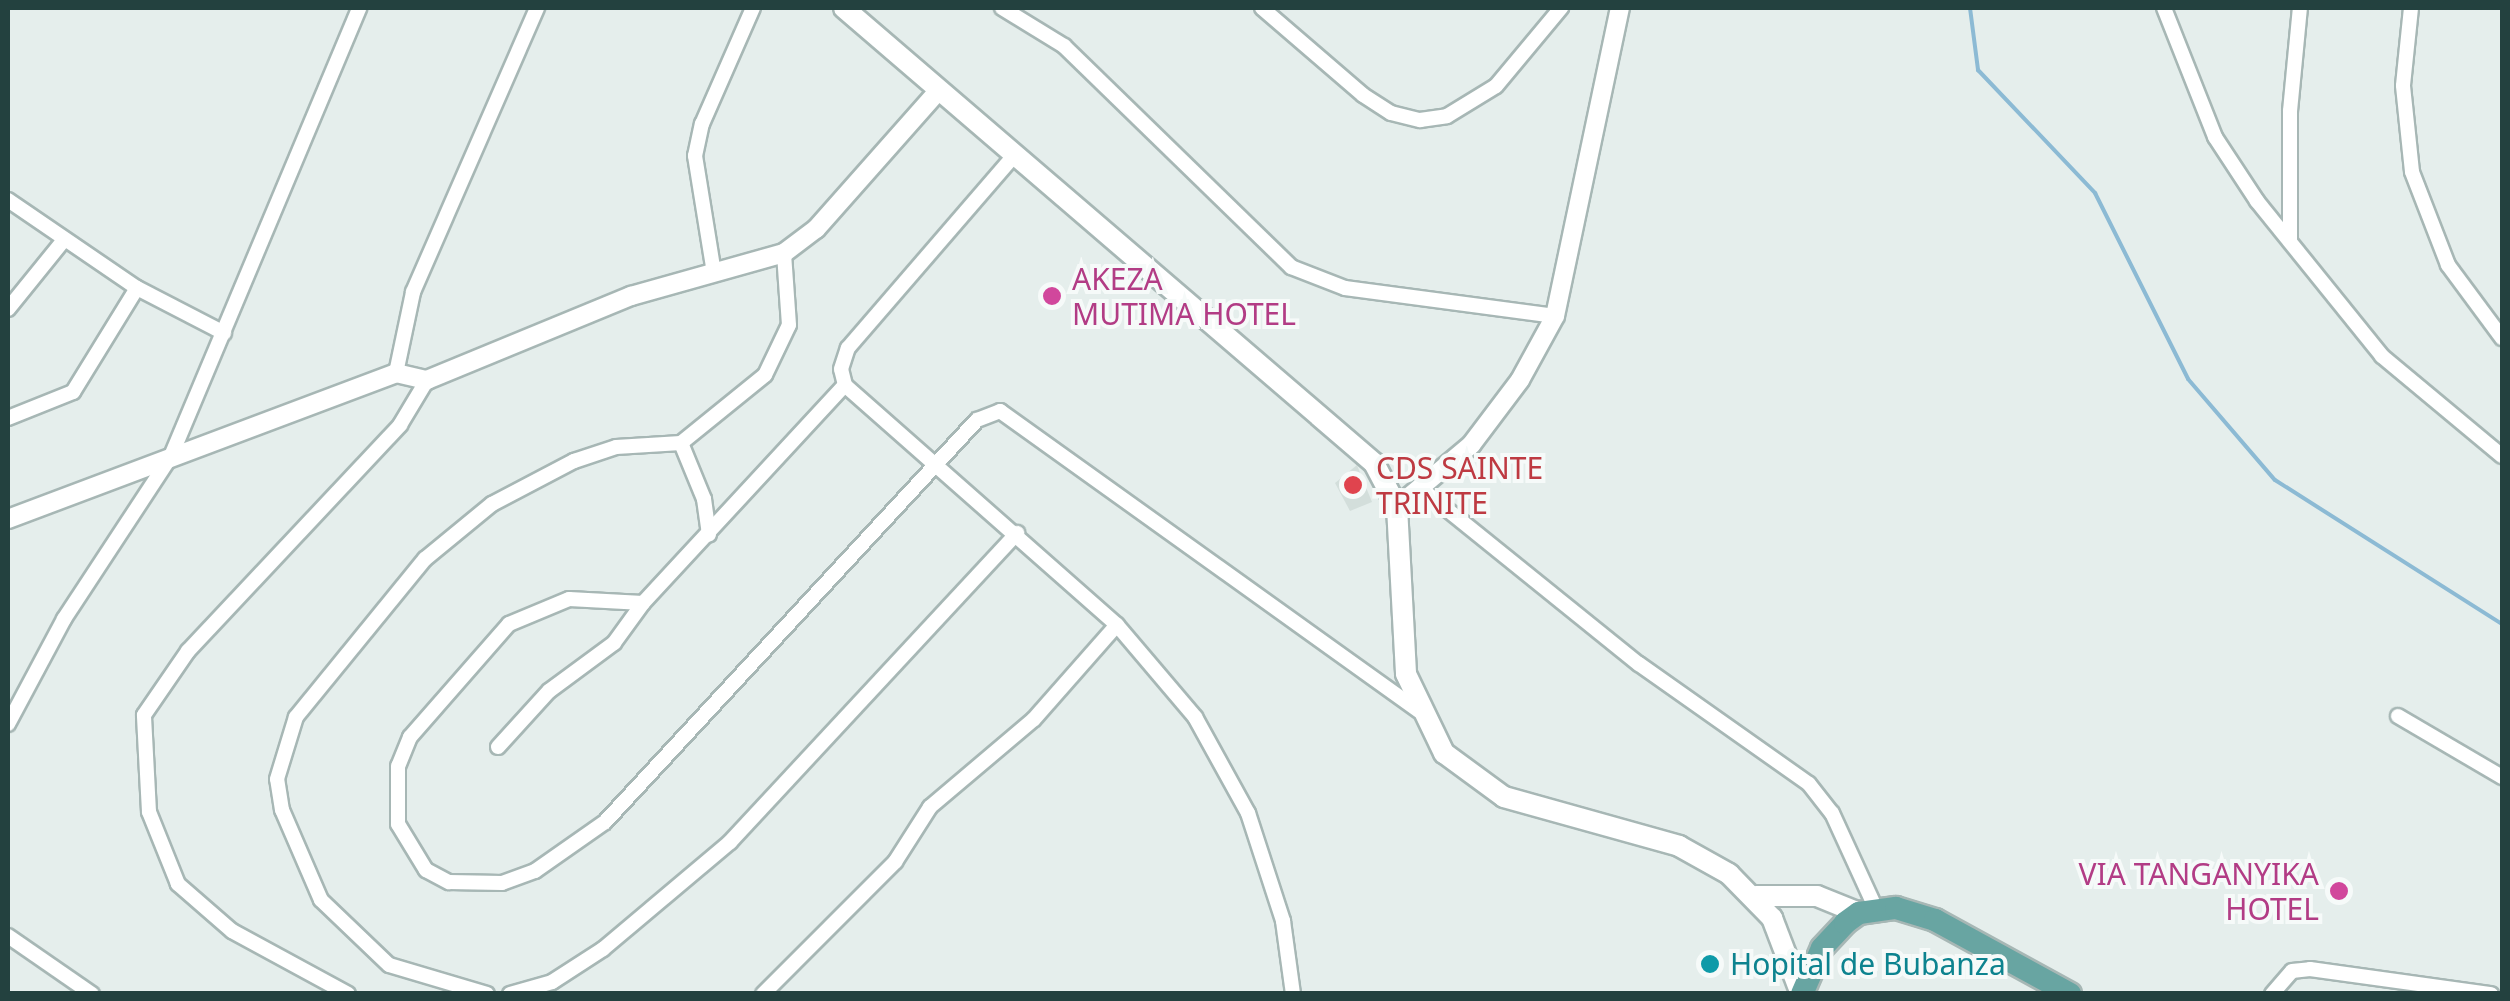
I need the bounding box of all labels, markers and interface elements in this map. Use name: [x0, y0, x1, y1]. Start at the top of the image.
place label: AKEZA MUTIMA HOTEL: [1072, 261, 1296, 332]
marker: AKEZA MUTIMA HOTEL: [1041, 285, 1063, 307]
place label: CDS SAINTE TRINITE: [1376, 450, 1543, 520]
marker: CDS SAINTE TRINITE: [1340, 472, 1366, 498]
place label: VIA TANGANYIKA HOTEL: [2079, 856, 2319, 926]
marker: VIA TANGANYIKA HOTEL: [2328, 880, 2350, 902]
place label: Hopital de Bubanza: [1730, 946, 2006, 982]
marker: Hopital de Bubanza: [1699, 953, 1721, 975]

